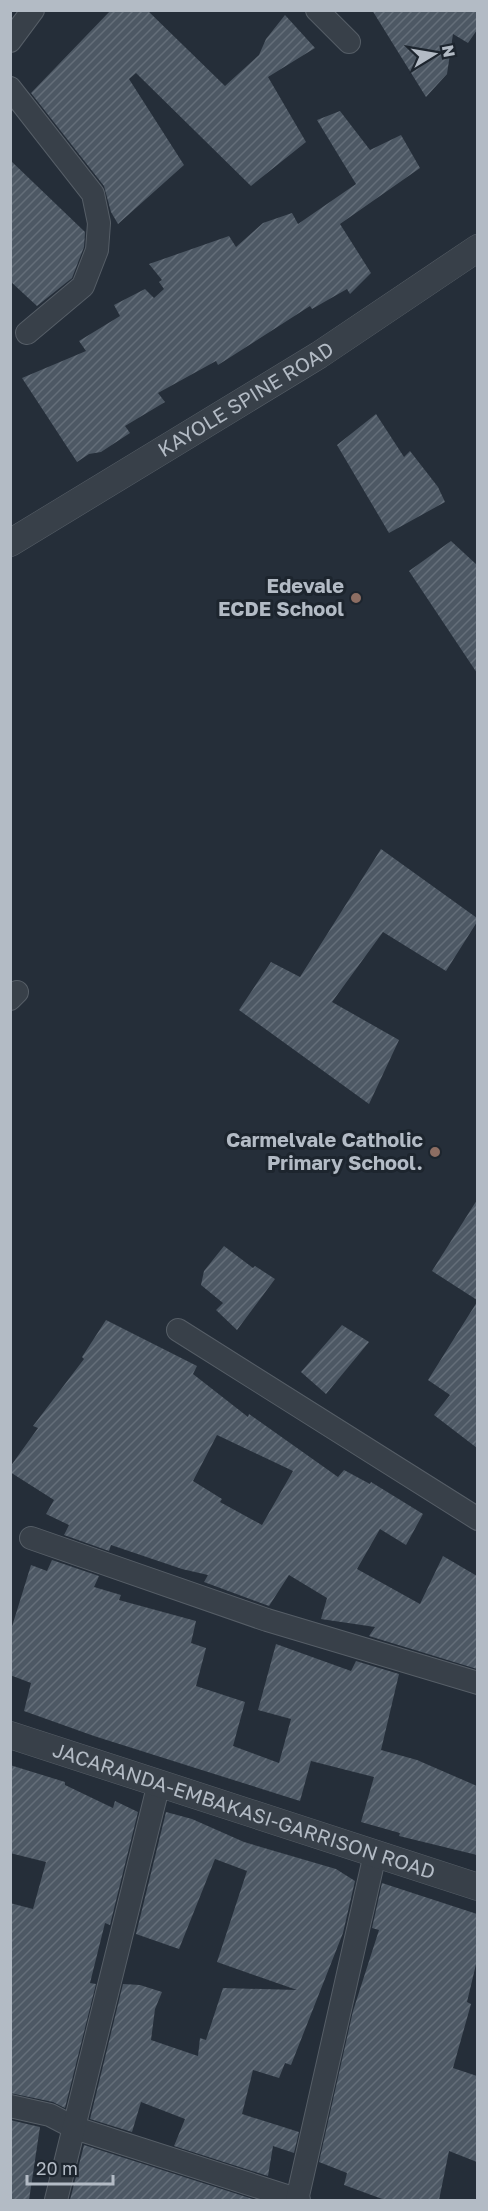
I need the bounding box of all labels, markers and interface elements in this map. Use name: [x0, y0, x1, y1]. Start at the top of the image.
north arrow: [404, 24, 464, 84]
text: N: [438, 43, 460, 59]
street label: KAYOLE SPINE ROAD: [153, 336, 338, 461]
place label: Edevale ECDE School: [218, 573, 344, 620]
marker: Edevale ECDE School: [349, 591, 363, 605]
place label: Carmelvale Catholic Primary School.: [226, 1127, 423, 1174]
marker: Carmelvale Catholic Primary School.: [428, 1145, 442, 1159]
street label: JACARANDA-EMBAKASI-GARRISON ROAD: [50, 1737, 439, 1883]
scale bar: [27, 2148, 112, 2186]
text: 20 m: [36, 2157, 78, 2179]

